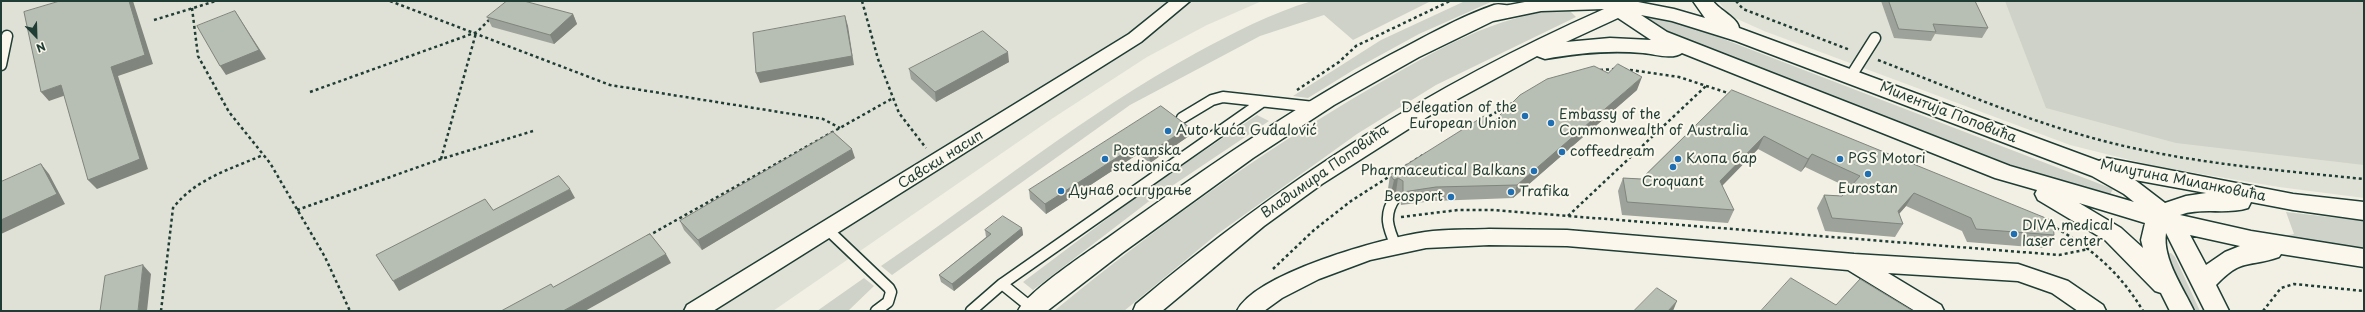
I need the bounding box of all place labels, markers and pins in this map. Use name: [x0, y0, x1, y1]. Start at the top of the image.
place label: Delegation of the European Union: [1401, 100, 1517, 132]
place label: Embassy of the Commonwealth of Australia: [1559, 107, 1748, 140]
marker: Delegation of the European Union: [1520, 111, 1530, 121]
marker: Embassy of the Commonwealth of Australia: [1546, 118, 1556, 128]
place label: Auto kuća Gudalović: [1176, 123, 1317, 139]
marker: Auto kuća Gudalović: [1163, 126, 1173, 136]
place label: Postanska stedionica: [1113, 143, 1181, 176]
place label: coffeedream: [1570, 144, 1655, 160]
marker: coffeedream: [1557, 147, 1567, 157]
place label: Клопа бар: [1686, 151, 1757, 167]
place label: PGS Motori: [1848, 151, 1926, 167]
marker: Postanska stedionica: [1100, 154, 1110, 164]
marker: Клопа бар: [1673, 154, 1683, 164]
marker: PGS Motori: [1835, 154, 1845, 164]
marker: Croquant: [1668, 162, 1678, 172]
place label: Pharmaceutical Balkans: [1361, 163, 1526, 179]
marker: Pharmaceutical Balkans: [1529, 166, 1539, 176]
marker: Eurostan: [1863, 169, 1873, 179]
place label: Croquant: [1642, 174, 1704, 190]
place label: Eurostan: [1838, 181, 1898, 197]
place label: Дунав осигурање: [1069, 183, 1192, 199]
place label: Trafika: [1519, 184, 1569, 200]
marker: Дунав осигурање: [1056, 186, 1066, 196]
marker: Trafika: [1506, 187, 1516, 197]
place label: Beosport: [1383, 189, 1443, 205]
marker: Beosport: [1446, 192, 1456, 202]
place label: DIVA medical laser center: [2022, 218, 2113, 250]
marker: DIVA medical laser center: [2009, 229, 2019, 239]

